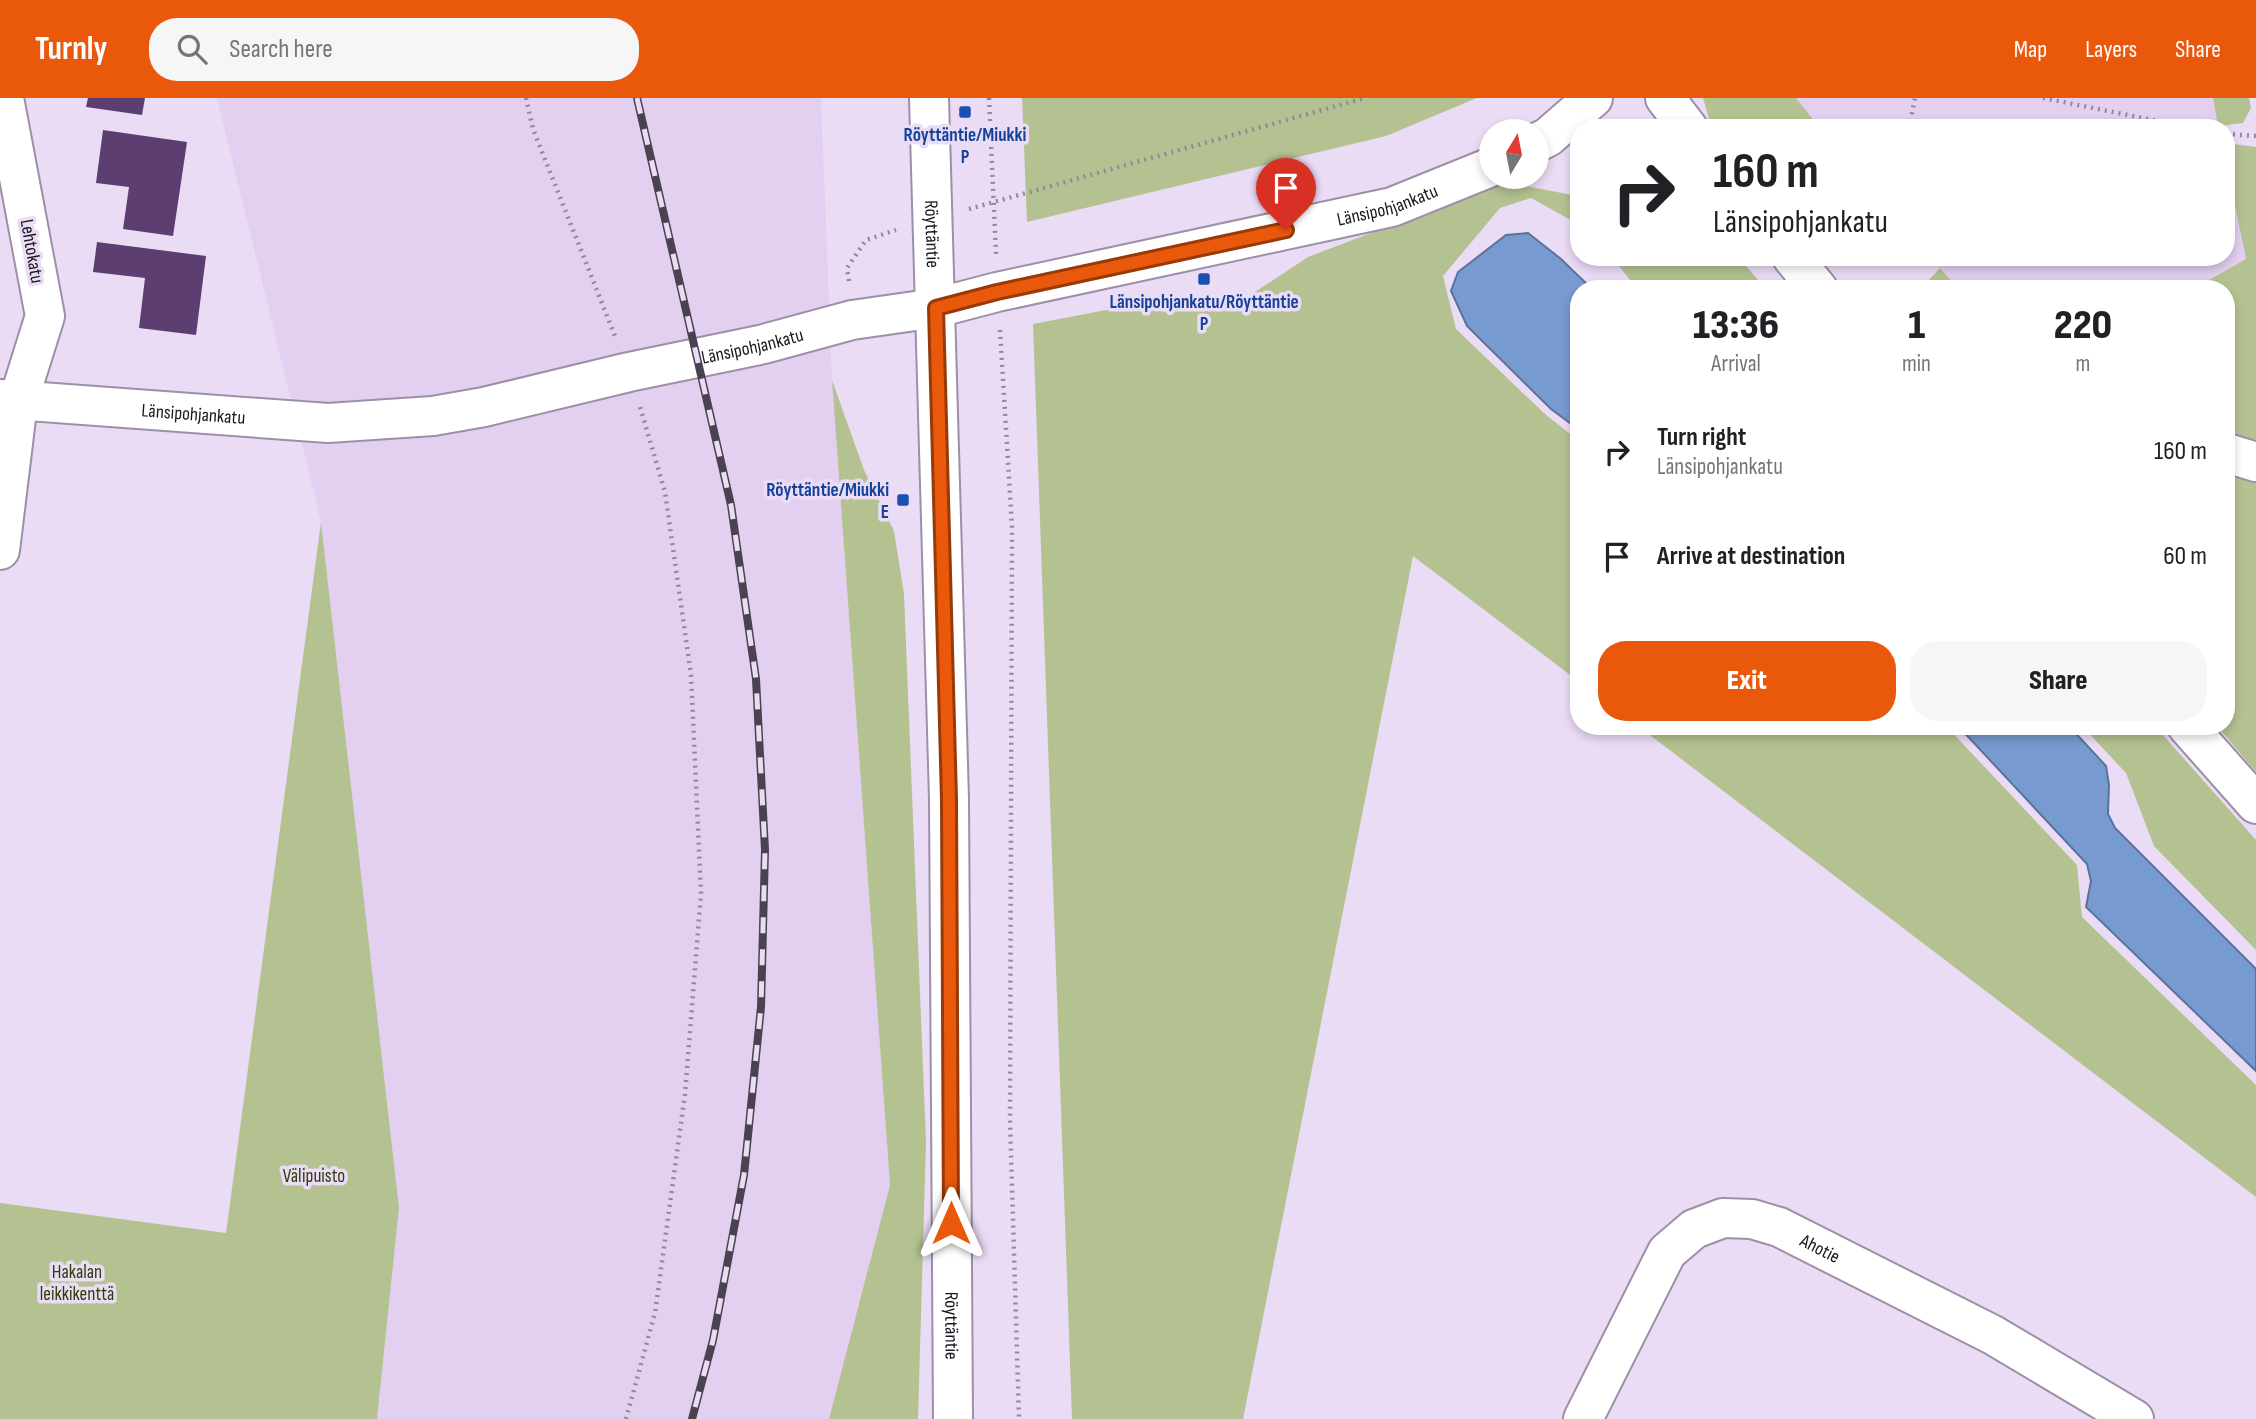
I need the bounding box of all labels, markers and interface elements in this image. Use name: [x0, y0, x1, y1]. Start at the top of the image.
search box: [149, 18, 639, 81]
text: Turnly: [35, 29, 107, 69]
icon: search: [173, 30, 211, 68]
text: Search here: [229, 34, 333, 65]
text: Map: [2014, 35, 2047, 64]
text: Layers: [2085, 35, 2137, 64]
text: Share: [2175, 35, 2221, 64]
marker: Röyttäntie/Miukki P: [957, 104, 973, 120]
north arrow: [1479, 119, 1549, 189]
map controls: [1479, 119, 1549, 189]
place label: Röyttäntie/Miukki P: [904, 124, 1027, 169]
text: 160 m: [1713, 143, 1819, 202]
icon: right: [1598, 147, 1689, 238]
pin: [1256, 158, 1316, 230]
icon: arrive: [1267, 169, 1305, 207]
street label: Länsipohjankatu: [1335, 180, 1441, 232]
street label: Röyttäntie: [919, 200, 944, 268]
text: Länsipohjankatu: [1713, 203, 1888, 242]
street label: Lehtokatu: [15, 217, 48, 285]
marker: Länsipohjankatu/Röyttäntie P: [1196, 271, 1212, 287]
place label: Länsipohjankatu/Röyttäntie P: [1109, 291, 1299, 336]
text: 13:36: [1693, 300, 1779, 351]
text: 1: [1908, 300, 1925, 351]
text: 220: [2054, 300, 2112, 351]
street label: Länsipohjankatu: [699, 324, 806, 370]
text: Arrival: [1711, 350, 1761, 378]
text: min: [1902, 350, 1931, 378]
text: m: [2076, 350, 2090, 378]
street label: Länsipohjankatu: [141, 399, 246, 430]
text: Turn right: [1657, 422, 1746, 453]
icon: right: [1598, 433, 1636, 471]
text: 160 m: [2154, 436, 2207, 467]
text: Länsipohjankatu: [1657, 453, 1783, 481]
place label: Röyttäntie/Miukki E: [766, 479, 889, 524]
marker: Röyttäntie/Miukki E: [895, 492, 911, 508]
icon: arrive: [1598, 538, 1636, 576]
text: Arrive at destination: [1657, 541, 1845, 572]
text: 60 m: [2163, 541, 2207, 572]
button: Exit: [1598, 641, 1896, 721]
button: Share: [1910, 641, 2207, 721]
park label: Välipuisto: [283, 1165, 345, 1188]
position arrow: [914, 1186, 988, 1260]
street label: Ahotie: [1795, 1229, 1843, 1269]
park label: Hakalan leikkikenttä: [40, 1261, 114, 1306]
street label: Röyttäntie: [939, 1292, 963, 1360]

